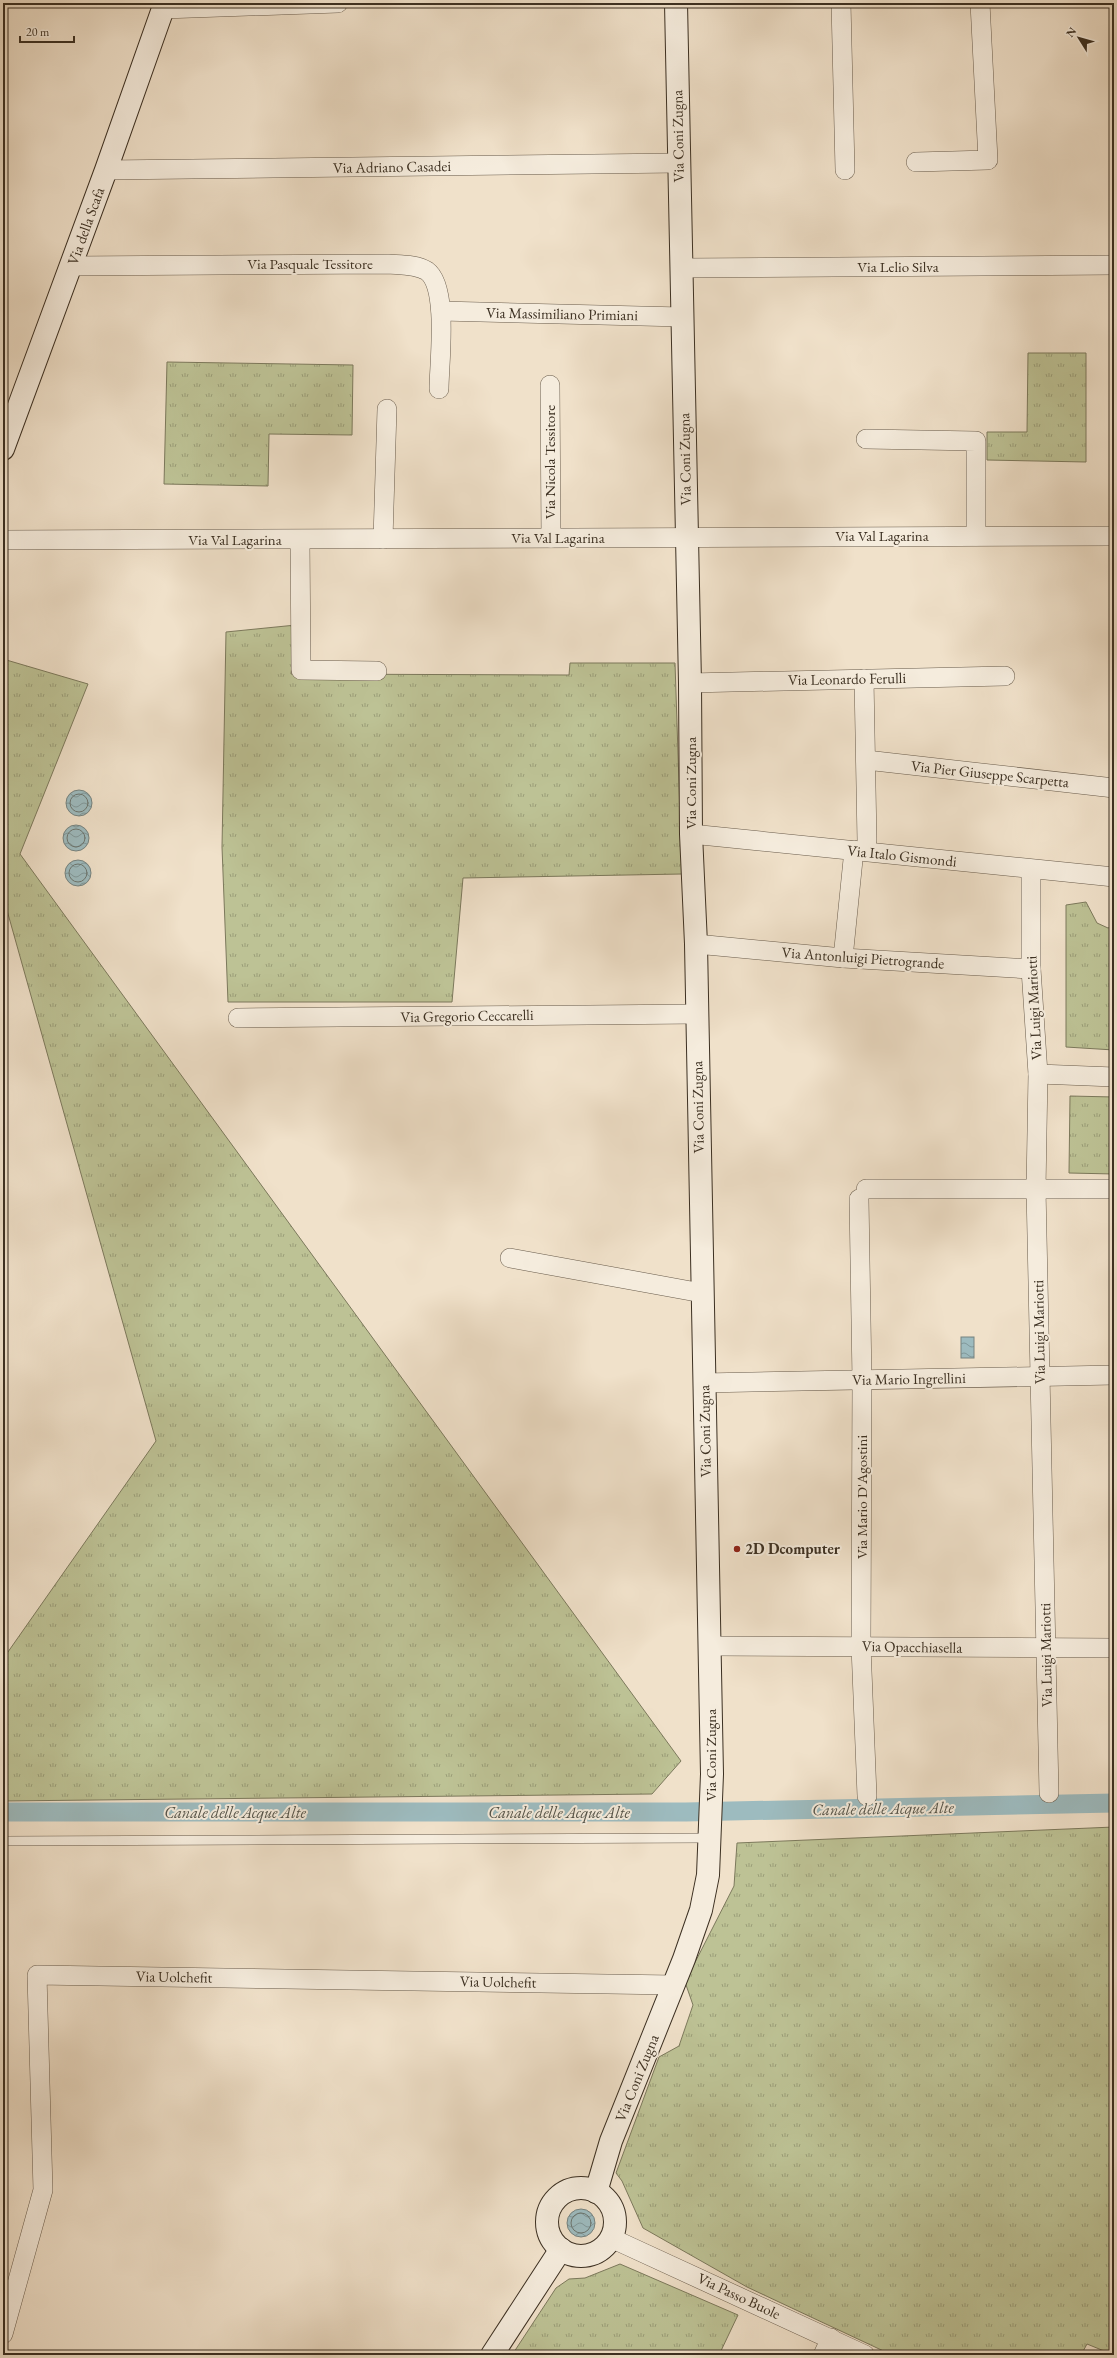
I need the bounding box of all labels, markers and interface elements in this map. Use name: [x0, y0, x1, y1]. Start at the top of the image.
scale bar: [20, 18, 74, 44]
north arrow: [1059, 18, 1099, 58]
text: 20 m: [26, 24, 50, 40]
text: N: [1063, 24, 1079, 40]
street label: Via Coni Zugna: [667, 90, 688, 182]
street label: Via Adriano Casadei: [333, 156, 451, 177]
street label: Via della Scafa: [63, 184, 108, 267]
street label: Via Pasquale Tessitore: [247, 254, 373, 273]
street label: Via Lelio Silva: [857, 257, 939, 276]
street label: Via Massimiliano Primiani: [486, 303, 638, 324]
street label: Via Nicola Tessitore: [540, 405, 559, 519]
street label: Via Coni Zugna: [674, 413, 695, 505]
street label: Via Val Lagarina: [835, 526, 929, 545]
street label: Via Val Lagarina: [511, 528, 605, 547]
street label: Via Val Lagarina: [188, 530, 282, 549]
street label: Via Leonardo Ferulli: [788, 668, 907, 689]
street label: Via Coni Zugna: [681, 737, 700, 829]
street label: Via Pier Giuseppe Scarpetta: [910, 756, 1070, 791]
street label: Via Italo Gismondi: [846, 840, 958, 871]
street label: Via Antonluigi Pietrogrande: [781, 942, 945, 973]
street label: Via Luigi Mariotti: [1021, 955, 1046, 1061]
street label: Via Gregorio Ceccarelli: [400, 1005, 534, 1026]
street label: Via Coni Zugna: [687, 1061, 708, 1153]
street label: Via Luigi Mariotti: [1028, 1279, 1049, 1384]
street label: Via Mario Ingrellini: [852, 1368, 966, 1389]
street label: Via Coni Zugna: [694, 1385, 715, 1477]
street label: Via Mario D'Agostini: [852, 1435, 871, 1559]
place label: 2D Dcomputer: [745, 1539, 841, 1558]
marker: 2D Dcomputer: [732, 1544, 742, 1554]
street label: Via Luigi Mariotti: [1035, 1602, 1056, 1707]
street label: Via Opacchiasella: [862, 1636, 962, 1657]
street label: Via Coni Zugna: [701, 1709, 720, 1801]
water label: Canale delle Acque Alte: [812, 1797, 955, 1821]
water label: Canale delle Acque Alte: [164, 1802, 306, 1824]
water label: Canale delle Acque Alte: [488, 1802, 630, 1824]
street label: Via Uolchefit: [136, 1966, 213, 1987]
street label: Via Uolchefit: [460, 1971, 537, 1992]
street label: Via Coni Zugna: [610, 2031, 663, 2124]
street label: Via Passo Buole: [695, 2268, 784, 2323]

